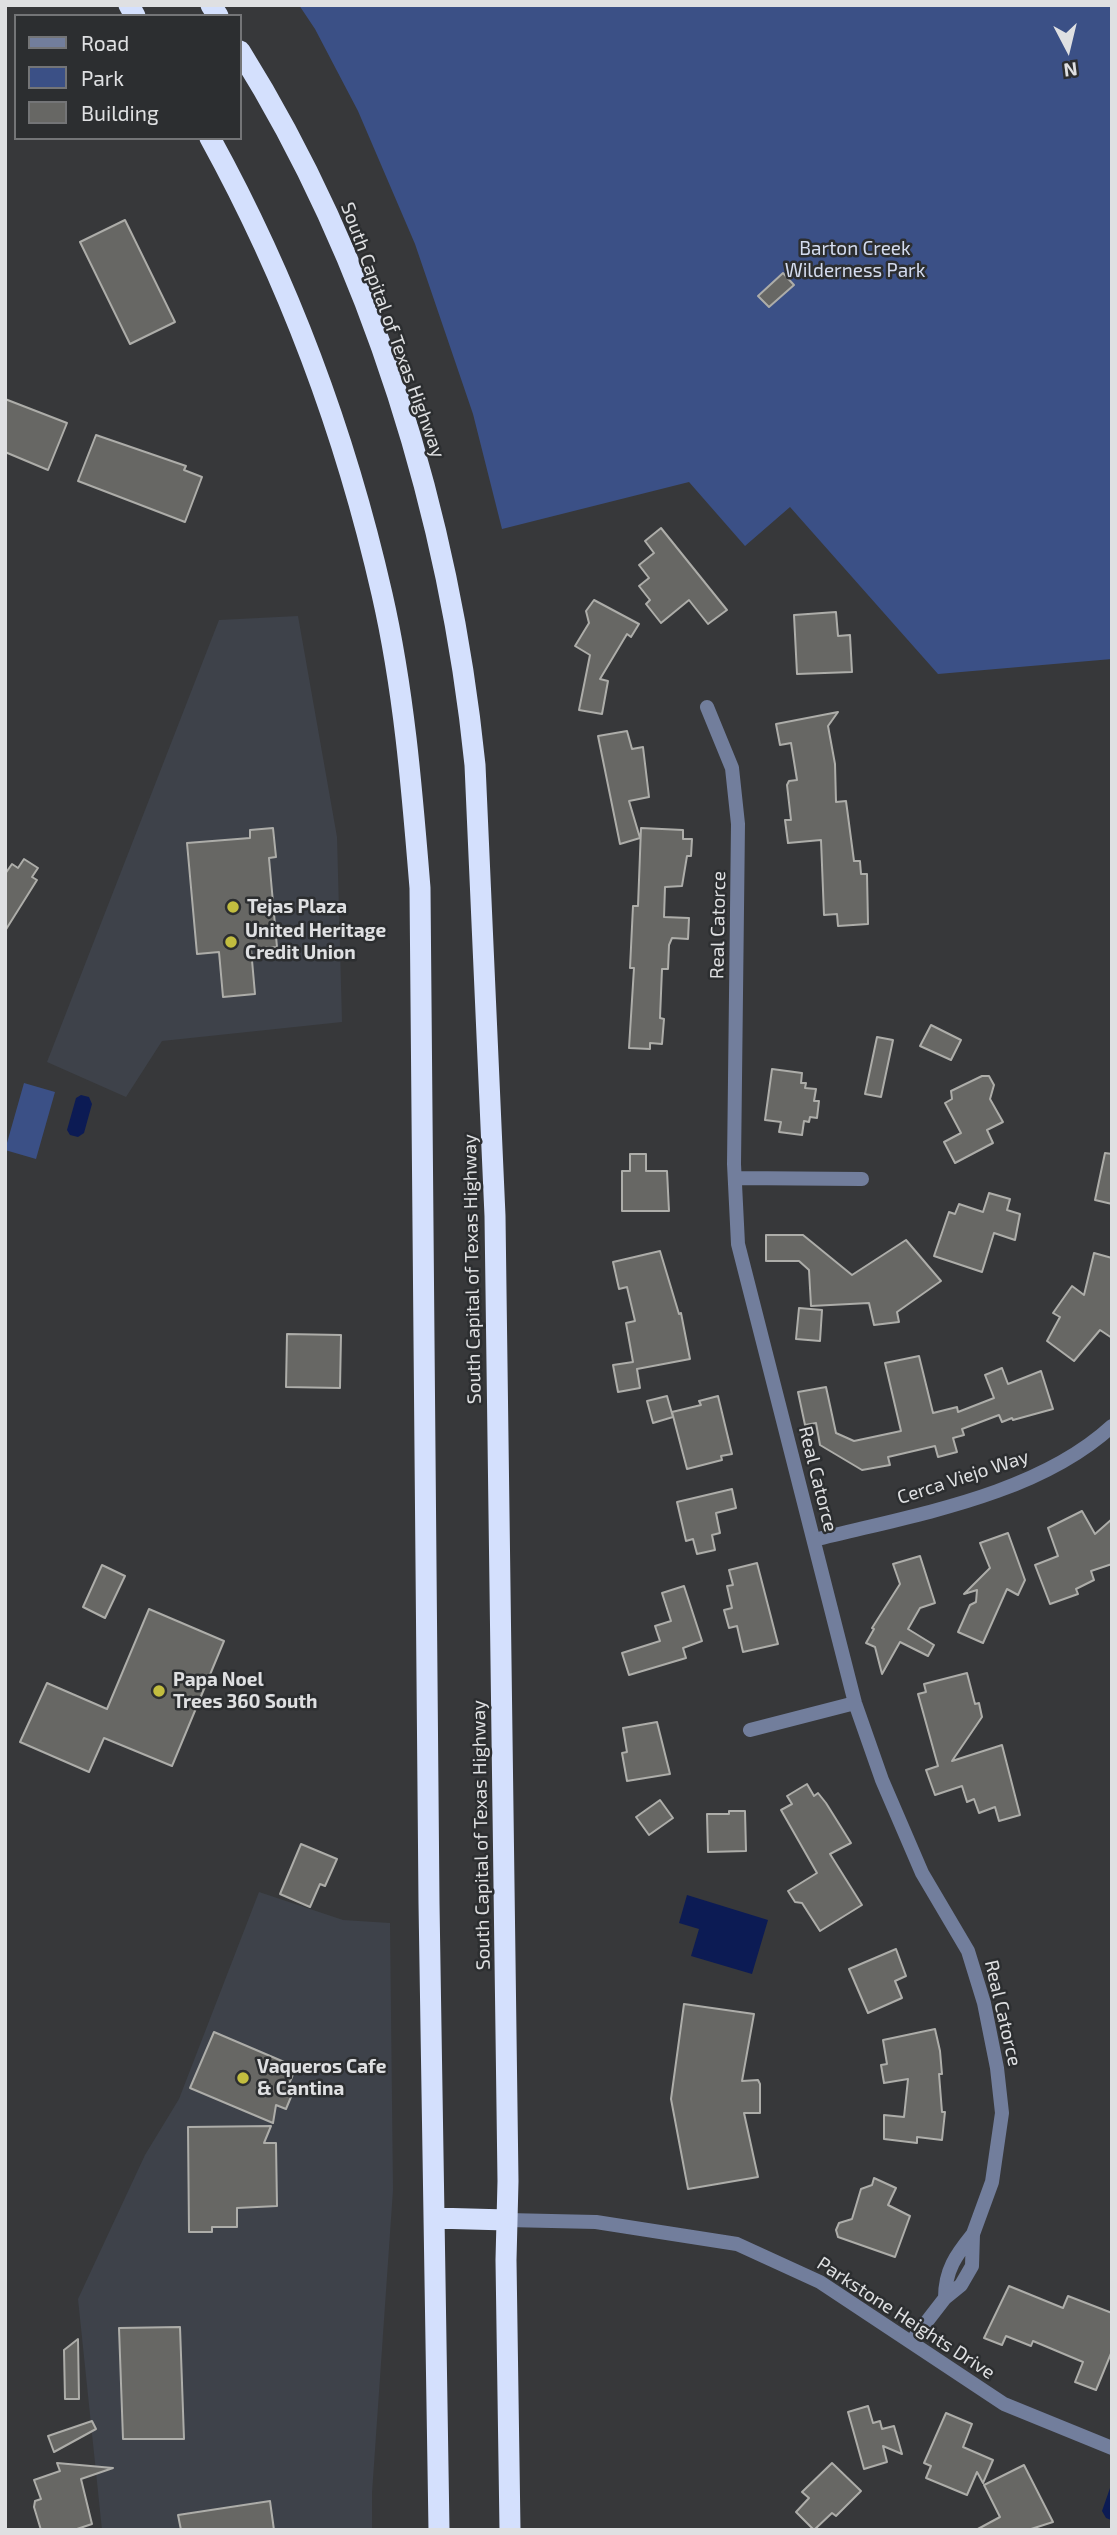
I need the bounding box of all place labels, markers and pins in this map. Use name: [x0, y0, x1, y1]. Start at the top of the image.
place label: Tejas Plaza: [247, 896, 347, 918]
marker: Tejas Plaza: [225, 899, 241, 915]
place label: United Heritage Credit Union: [245, 920, 386, 964]
marker: United Heritage Credit Union: [223, 934, 239, 950]
place label: Papa Noel Trees 360 South: [173, 1669, 317, 1713]
marker: Papa Noel Trees 360 South: [151, 1683, 167, 1699]
place label: Vaqueros Cafe & Cantina: [257, 2056, 386, 2100]
marker: Vaqueros Cafe & Cantina: [235, 2070, 251, 2086]

